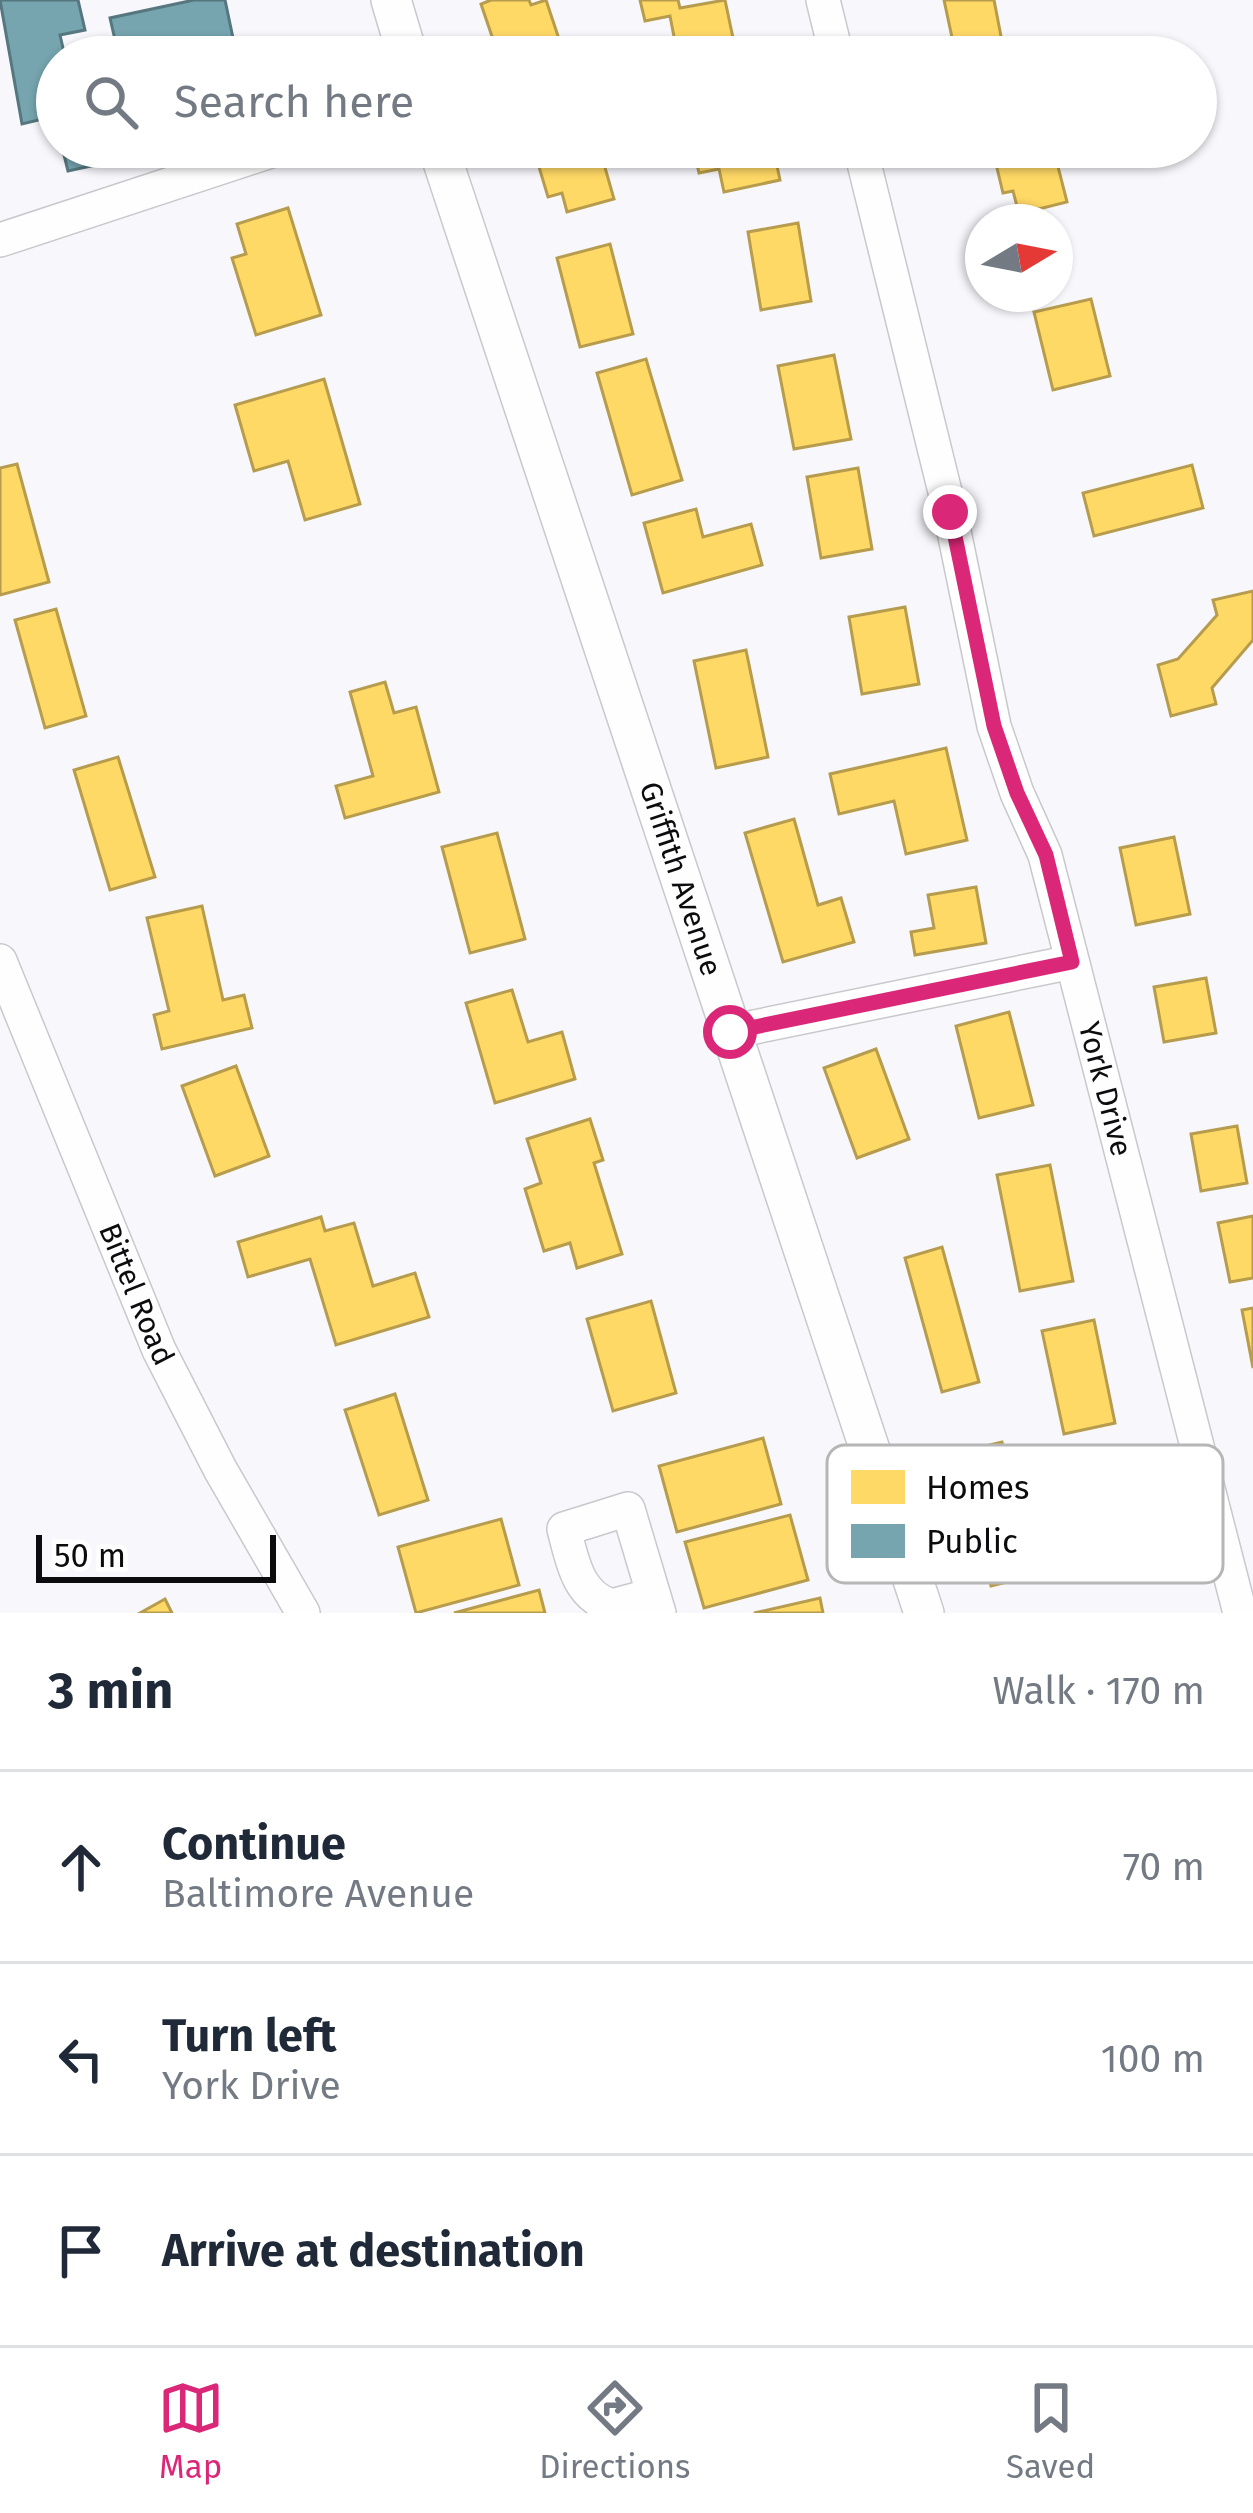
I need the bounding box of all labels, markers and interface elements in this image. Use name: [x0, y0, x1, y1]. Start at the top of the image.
search box: [36, 36, 1217, 168]
icon: search: [78, 69, 144, 135]
text: Search here: [174, 75, 414, 129]
north arrow: [965, 204, 1073, 312]
route end: [923, 485, 977, 539]
street label: Griffith Avenue: [632, 777, 730, 981]
route start: [703, 1005, 757, 1059]
street label: York Drive: [1071, 1018, 1140, 1160]
street label: Bittel Road: [91, 1218, 182, 1371]
legend: [827, 1445, 1223, 1583]
text: Homes: [926, 1468, 1029, 1508]
text: Public: [926, 1522, 1018, 1562]
scale bar: [36, 1529, 276, 1582]
text: 50 m: [54, 1536, 126, 1576]
text: 3 min: [48, 1660, 174, 1722]
text: Walk · 170 m: [992, 1668, 1205, 1714]
text: Continue: [162, 1817, 346, 1871]
icon: ahead: [48, 1834, 114, 1900]
text: 70 m: [1123, 1844, 1205, 1890]
text: Baltimore Avenue: [162, 1871, 474, 1917]
text: Turn left: [162, 2009, 336, 2063]
icon: left: [48, 2026, 114, 2092]
text: 100 m: [1101, 2036, 1205, 2082]
text: York Drive: [162, 2063, 341, 2109]
icon: arrive: [48, 2218, 114, 2284]
text: Arrive at destination: [162, 2224, 585, 2278]
tab: Map: [158, 2375, 224, 2487]
tab: Directions: [539, 2375, 691, 2487]
tab: Saved: [1006, 2375, 1095, 2487]

